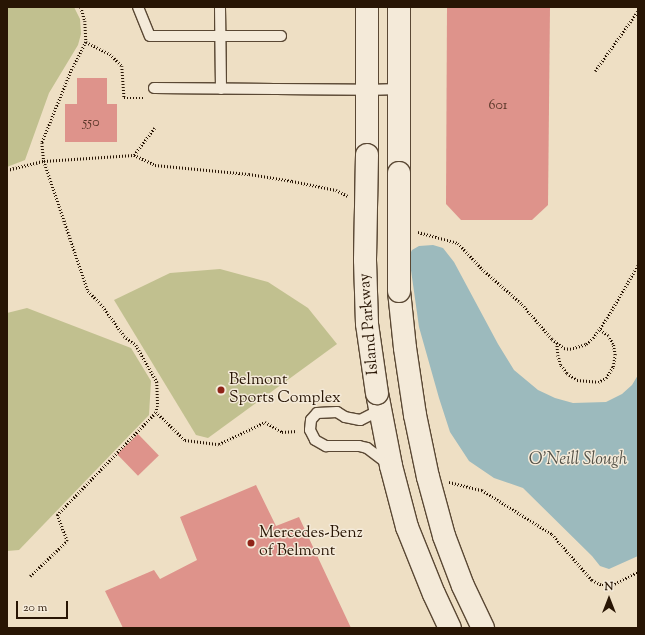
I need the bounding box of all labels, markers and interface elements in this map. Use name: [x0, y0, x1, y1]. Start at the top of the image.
house number: 601: [489, 98, 507, 114]
house number: 550: [82, 115, 100, 131]
street label: Island Parkway: [356, 272, 384, 376]
place label: Belmont Sports Complex: [229, 371, 341, 409]
marker: Belmont Sports Complex: [216, 385, 226, 395]
water label: O'Neill Slough: [529, 451, 627, 471]
place label: Mercedes-Benz of Belmont: [259, 524, 363, 562]
marker: Mercedes-Benz of Belmont: [246, 538, 256, 548]
north arrow: [589, 579, 629, 619]
text: N: [605, 579, 613, 595]
scale bar: [18, 593, 70, 619]
text: 20 m: [23, 599, 47, 617]

